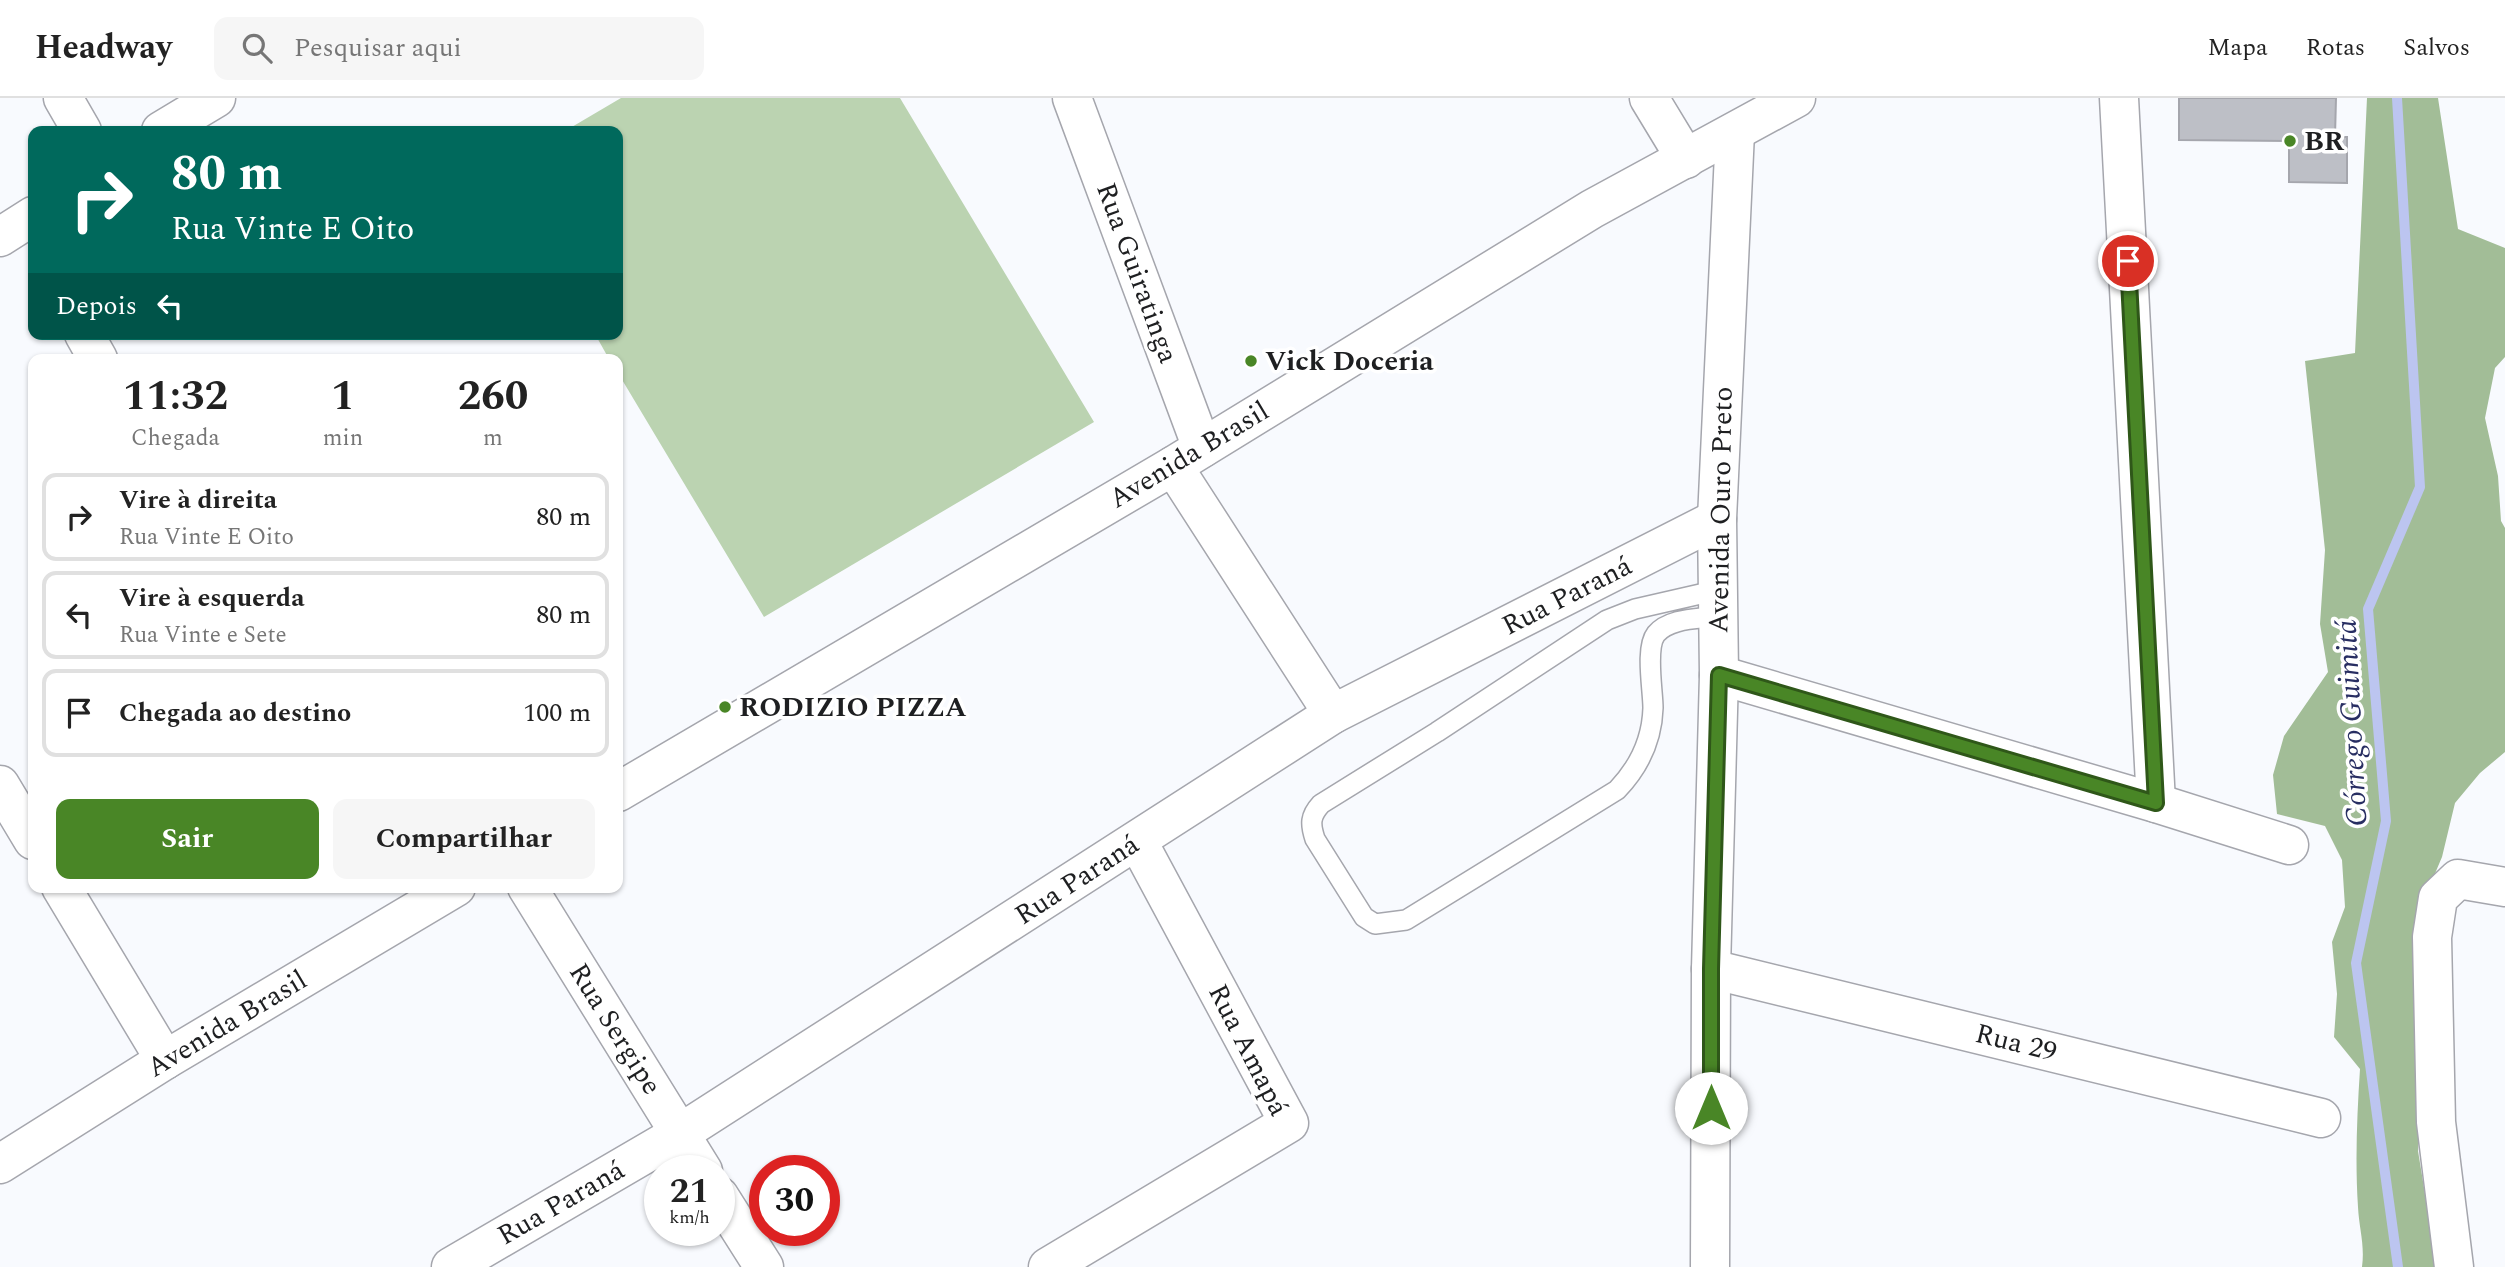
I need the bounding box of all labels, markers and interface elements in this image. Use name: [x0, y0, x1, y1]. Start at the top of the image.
search box: [214, 17, 704, 80]
text: Headway: [35, 23, 172, 73]
text: Pesquisar aqui: [294, 28, 462, 68]
icon: search: [238, 29, 276, 67]
text: Mapa: [2208, 30, 2268, 66]
text: Rotas: [2306, 30, 2365, 66]
text: Salvos: [2403, 30, 2470, 66]
place label: BR: [2304, 120, 2345, 163]
marker: BR: [2282, 133, 2298, 149]
text: 80 m: [171, 137, 282, 212]
icon: right: [56, 154, 147, 245]
street label: Rua Guiratinga: [1084, 177, 1190, 370]
text: Rua Vinte E Oito: [171, 205, 414, 254]
pin: [2098, 231, 2158, 291]
icon: arrive: [2109, 242, 2147, 280]
text: Depois: [56, 286, 137, 326]
icon: left: [151, 287, 189, 325]
place label: Vick Doceria: [1265, 340, 1434, 383]
marker: Vick Doceria: [1243, 353, 1259, 369]
text: 11:32: [123, 365, 228, 428]
text: 1: [331, 365, 355, 428]
text: 260: [458, 365, 528, 428]
street label: Avenida Ouro Preto: [1697, 386, 1745, 634]
street label: Avenida Brasil: [1100, 390, 1278, 520]
text: Chegada: [131, 421, 220, 456]
text: min: [323, 421, 363, 456]
text: m: [483, 421, 503, 456]
text: Vire à direita: [119, 480, 277, 520]
text: 80 m: [536, 497, 591, 537]
icon: right: [60, 498, 98, 536]
text: Rua Vinte E Oito: [119, 520, 294, 555]
street label: Rua Paraná: [1494, 545, 1640, 647]
text: Vire à esquerda: [119, 578, 305, 618]
text: 80 m: [536, 595, 591, 635]
icon: left: [60, 596, 98, 634]
text: Rua Vinte e Sete: [119, 618, 287, 653]
water label: Córrego Guimitá: [2324, 618, 2380, 828]
place label: RODIZIO PIZZA: [739, 686, 967, 729]
text: Chegada ao destino: [119, 693, 351, 733]
text: 100 m: [523, 693, 591, 733]
icon: arrive: [60, 694, 98, 732]
marker: RODIZIO PIZZA: [717, 699, 733, 715]
button: Sair: [56, 799, 319, 879]
button: Compartilhar: [333, 799, 595, 879]
street label: Rua Paraná: [1006, 823, 1148, 936]
street label: Rua Sergipe: [557, 955, 673, 1103]
street label: Avenida Brasil: [138, 959, 316, 1089]
street label: Rua Amapá: [1196, 976, 1300, 1124]
street label: Rua 29: [1971, 1012, 2061, 1074]
position arrow: [1674, 1071, 1748, 1145]
street label: Rua Paraná: [489, 1149, 633, 1257]
speed limit sign: 30: [749, 1155, 840, 1246]
text: 21: [670, 1165, 709, 1218]
text: km/h: [669, 1204, 710, 1231]

